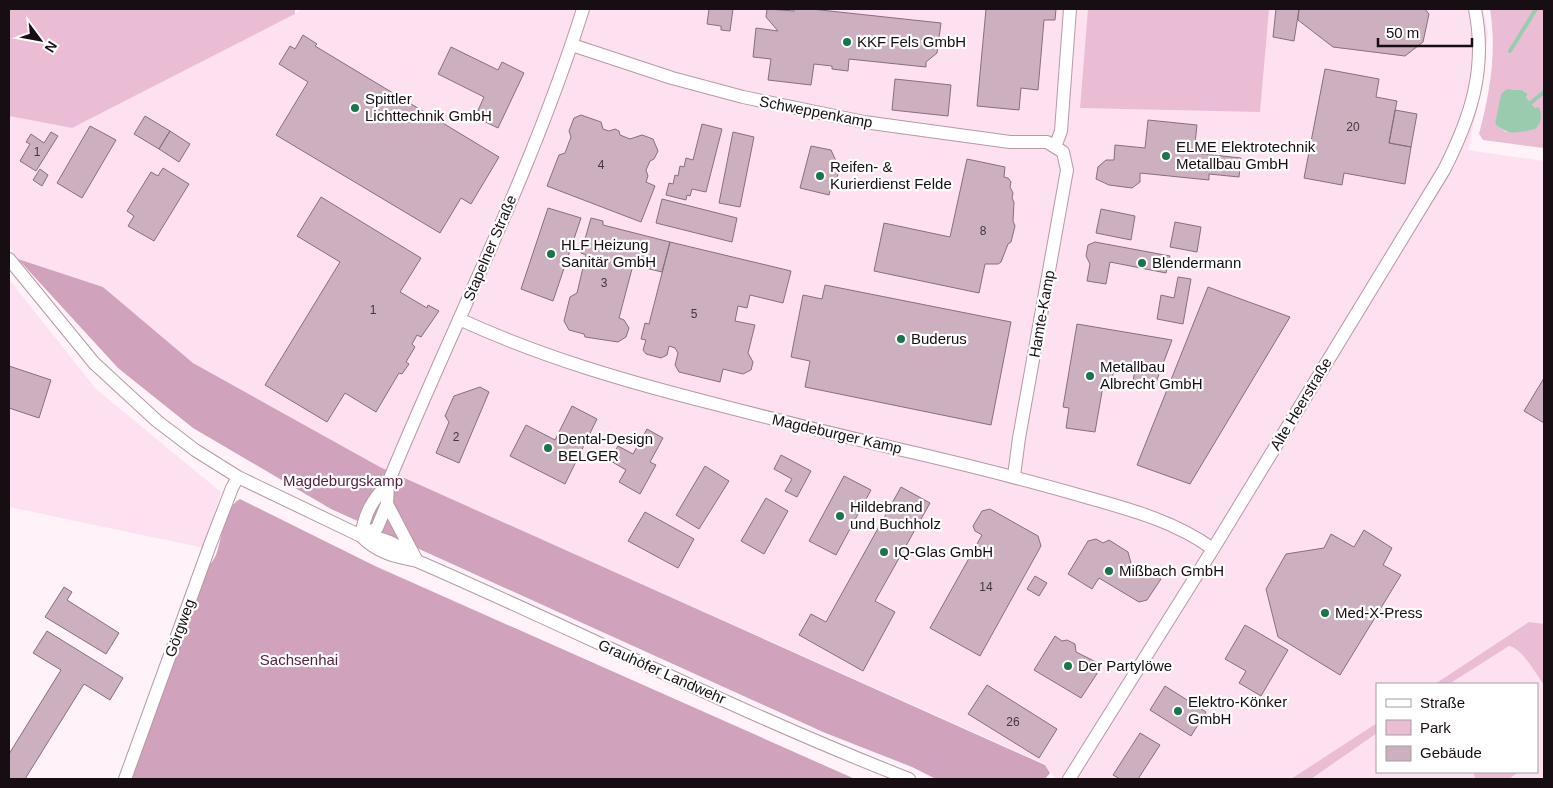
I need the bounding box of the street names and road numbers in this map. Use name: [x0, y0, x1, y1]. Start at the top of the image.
street label: Schweppenkamp: [758, 92, 874, 131]
street label: Stapelner Straße: [460, 192, 520, 303]
street label: Hamte-Kamp: [1025, 269, 1058, 359]
street label: Alte Heerstraße: [1266, 354, 1335, 453]
street label: Magdeburger Kamp: [771, 410, 904, 457]
street label: Görgweg: [161, 596, 198, 659]
street label: Grauhöfer Landwehr: [596, 636, 729, 707]

